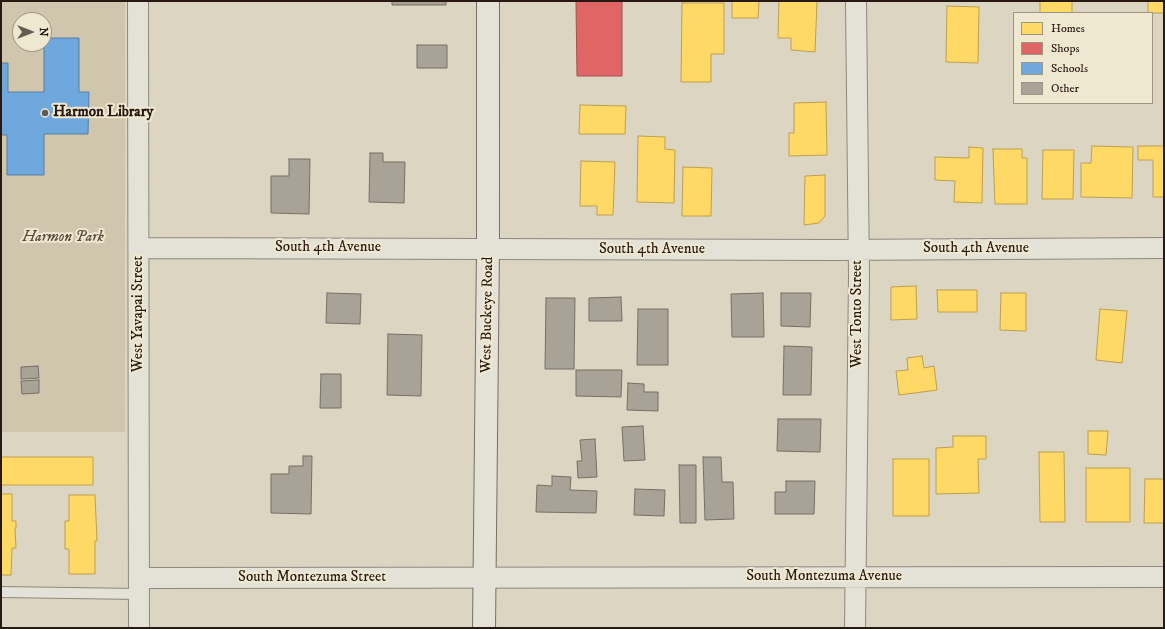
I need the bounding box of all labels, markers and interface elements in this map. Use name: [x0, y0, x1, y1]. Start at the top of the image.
north arrow: [12, 12, 52, 52]
legend: [1013, 12, 1153, 104]
text: Homes: [1051, 21, 1085, 36]
text: N: [36, 27, 50, 37]
text: Shops: [1051, 41, 1079, 56]
text: Schools: [1051, 61, 1088, 76]
text: Other: [1051, 81, 1079, 96]
place label: Harmon Library: [53, 104, 153, 122]
marker: Harmon Library: [40, 108, 50, 118]
park label: Harmon Park: [22, 229, 104, 247]
street label: South 4th Avenue: [275, 239, 381, 257]
street label: South 4th Avenue: [923, 240, 1029, 258]
street label: South 4th Avenue: [599, 241, 705, 259]
street label: West Yavapai Street: [130, 256, 148, 372]
street label: West Buckeye Road: [478, 257, 498, 373]
street label: West Tonto Street: [849, 260, 867, 368]
street label: South Montezuma Avenue: [746, 568, 902, 586]
street label: South Montezuma Street: [238, 569, 386, 587]

